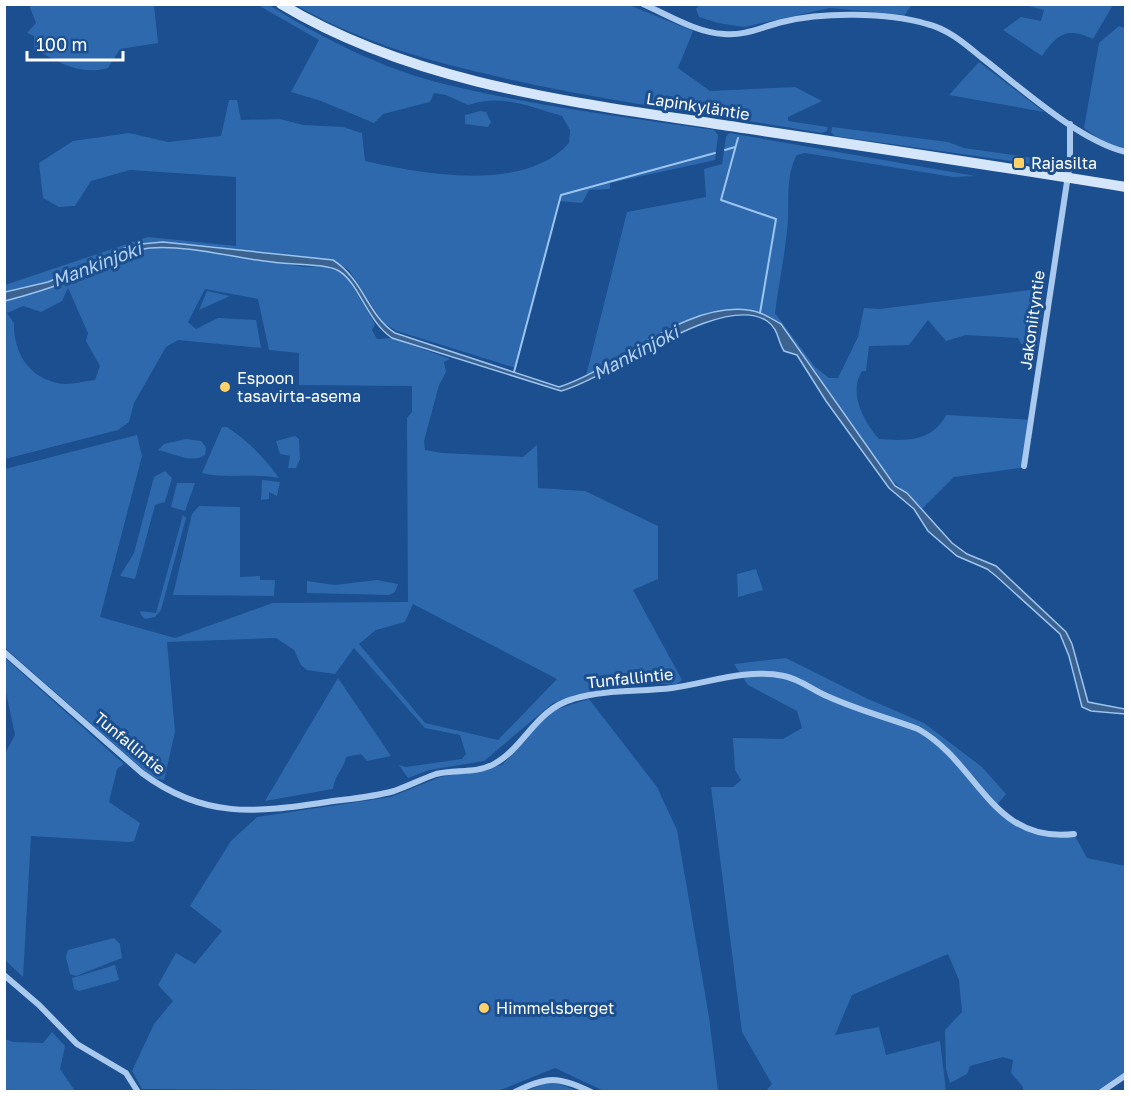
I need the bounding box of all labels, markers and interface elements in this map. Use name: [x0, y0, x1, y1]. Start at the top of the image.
scale bar: [27, 24, 123, 62]
text: 100 m: [36, 33, 87, 55]
street label: Lapinkyläntie: [645, 88, 751, 124]
place label: Rajasilta: [1031, 153, 1097, 173]
marker: Rajasilta: [1012, 156, 1026, 170]
water label: Mankinjoki: [49, 236, 146, 291]
street label: Jakoniityntie: [1015, 269, 1049, 371]
water label: Mankinjoki: [589, 319, 684, 384]
place label: Espoon tasavirta-asema: [237, 368, 361, 406]
marker: Espoon tasavirta-asema: [218, 380, 232, 394]
street label: Tunfallintie: [586, 664, 674, 692]
street label: Tunfallintie: [90, 707, 170, 779]
place label: Himmelsberget: [496, 998, 614, 1018]
marker: Himmelsberget: [477, 1001, 491, 1015]

